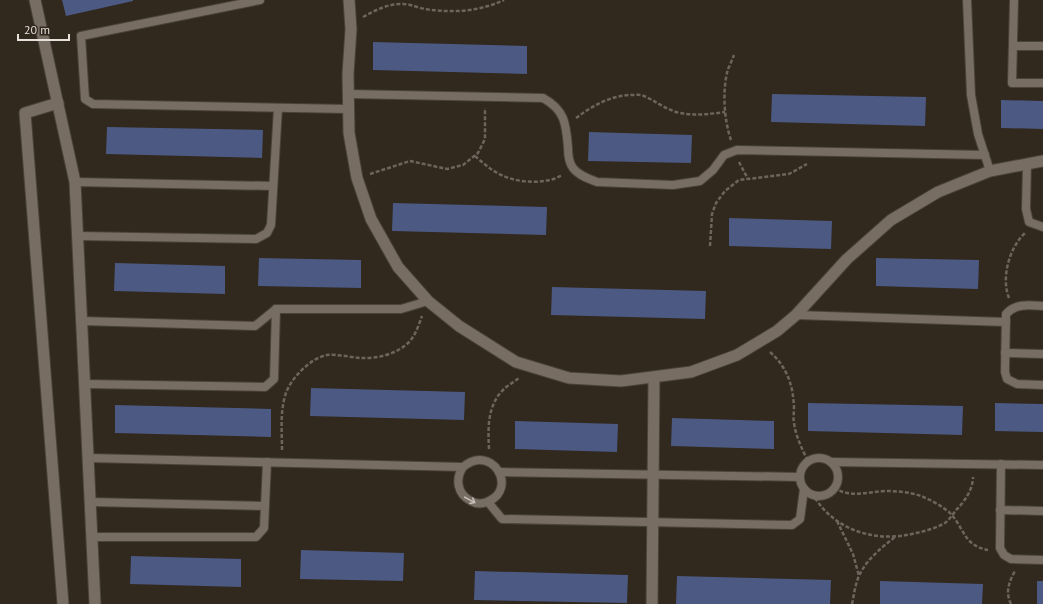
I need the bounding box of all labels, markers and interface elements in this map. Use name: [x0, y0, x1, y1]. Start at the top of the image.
scale bar: [18, 16, 69, 42]
text: 20 m: [24, 22, 50, 37]
one-way arrow: [464, 496, 476, 504]

